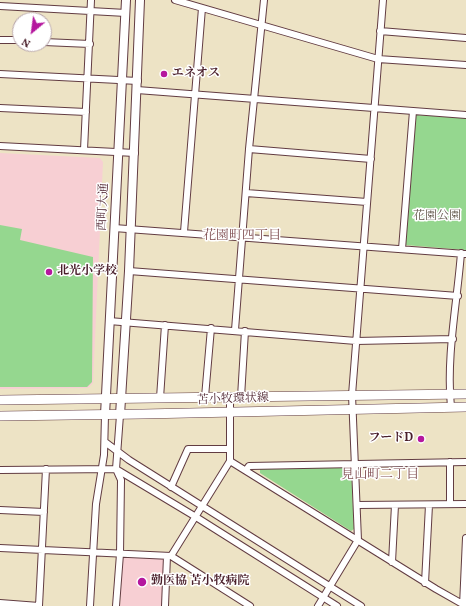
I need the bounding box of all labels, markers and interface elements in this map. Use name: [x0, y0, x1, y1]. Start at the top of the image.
north arrow: [12, 12, 52, 52]
text: N: [19, 34, 34, 51]
place label: エネオス: [172, 67, 220, 81]
marker: エネオス: [159, 69, 169, 79]
street label: 西町大通: [96, 183, 112, 231]
park label: 花園公園: [413, 210, 461, 224]
district label: 花園町四丁目: [203, 229, 281, 245]
place label: 北光小学校: [57, 265, 117, 279]
marker: 北光小学校: [44, 267, 54, 277]
street label: 苫小牧環状線: [197, 392, 269, 408]
place label: フードD: [369, 432, 413, 446]
marker: フードD: [416, 434, 426, 444]
district label: 見山町二丁目: [341, 468, 419, 484]
place label: 勤医協 苫小牧病院: [151, 575, 249, 589]
marker: 勤医協 苫小牧病院: [136, 576, 148, 588]

